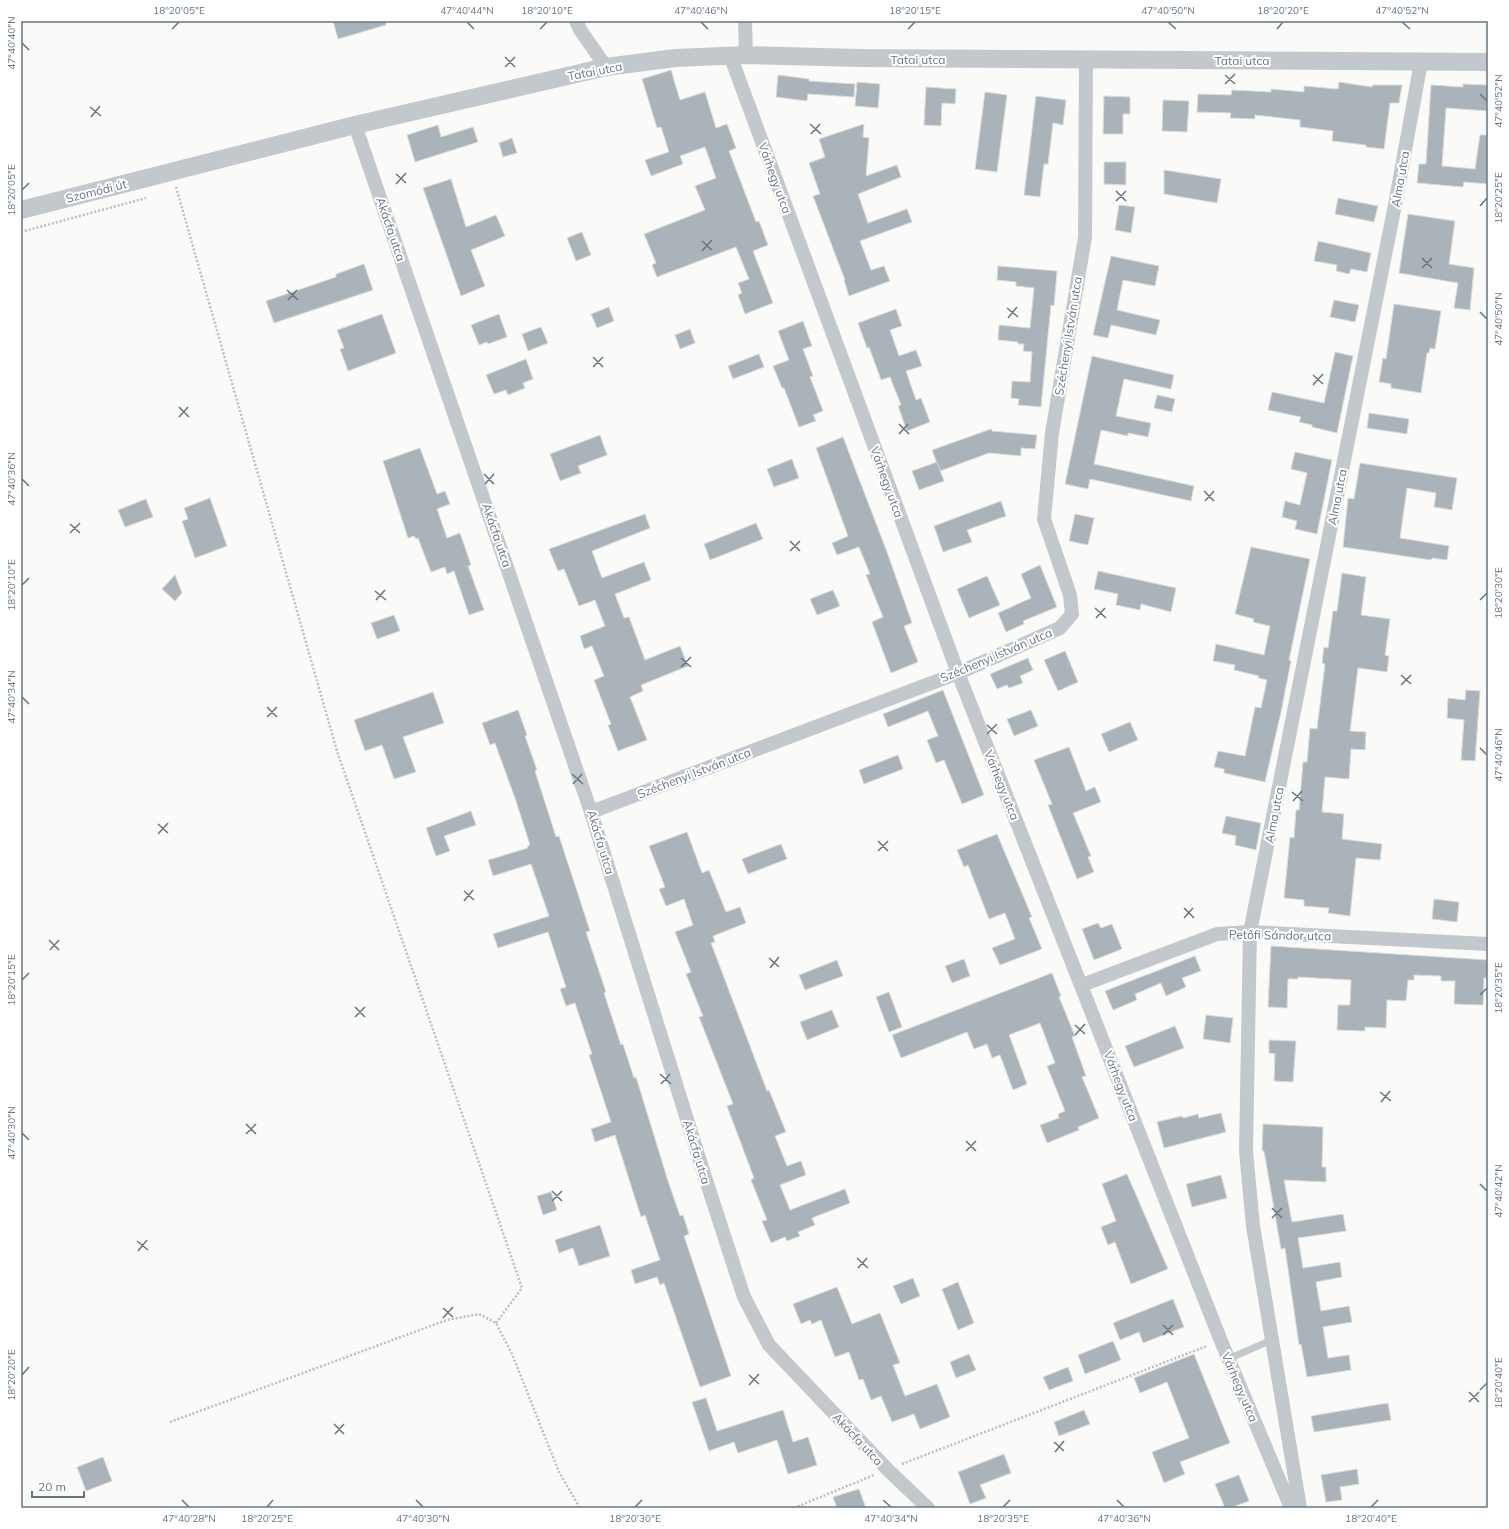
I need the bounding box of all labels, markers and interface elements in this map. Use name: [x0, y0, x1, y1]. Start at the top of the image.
text: 18°20'05"E: [153, 4, 205, 17]
text: 47°40'44"N: [440, 4, 494, 17]
text: 18°20'10"E: [521, 4, 573, 17]
text: 47°40'46"N: [674, 4, 728, 17]
text: 18°20'15"E: [889, 4, 941, 17]
text: 47°40'50"N: [1141, 4, 1195, 17]
text: 18°20'20"E: [1257, 4, 1309, 17]
text: 47°40'52"N: [1375, 4, 1429, 17]
text: 47°40'40"N: [5, 16, 18, 70]
street label: Tatai utca: [890, 52, 946, 67]
street label: Tatai utca: [1214, 53, 1270, 68]
street label: Tatai utca: [567, 58, 623, 84]
text: 47°40'52"N: [1492, 74, 1505, 128]
street label: Várhegy utca: [755, 140, 795, 216]
street label: Alma utca: [1388, 150, 1412, 208]
text: 18°20'05"E: [5, 164, 18, 216]
text: 18°20'25"E: [1492, 172, 1505, 224]
street label: Szomódi út: [64, 176, 128, 206]
street label: Akácfa utca: [373, 195, 409, 263]
street label: Széchenyi István utca: [1051, 276, 1085, 396]
text: 47°40'50"N: [1492, 292, 1505, 346]
street label: Várhegy utca: [867, 444, 907, 520]
text: 47°40'36"N: [5, 452, 18, 506]
street label: Alma utca: [1324, 468, 1350, 526]
street label: Akácfa utca: [479, 501, 515, 569]
text: 18°20'10"E: [5, 559, 18, 611]
text: 18°20'30"E: [1492, 567, 1505, 619]
street label: Széchenyi István utca: [938, 625, 1054, 685]
text: 47°40'34"N: [5, 670, 18, 724]
text: 47°40'46"N: [1492, 728, 1505, 782]
street label: Széchenyi István utca: [635, 744, 753, 802]
street label: Várhegy utca: [981, 748, 1023, 822]
street label: Alma utca: [1261, 786, 1287, 844]
street label: Akácfa utca: [584, 808, 618, 876]
street label: Petőfi Sándor utca: [1229, 927, 1331, 943]
text: 18°20'15"E: [5, 954, 18, 1006]
text: 18°20'35"E: [1492, 962, 1505, 1014]
street label: Várhegy utca: [1101, 1049, 1141, 1123]
text: 47°40'30"N: [5, 1106, 18, 1160]
street label: Akácfa utca: [680, 1118, 714, 1186]
text: 47°40'42"N: [1492, 1164, 1505, 1218]
text: 18°20'20"E: [5, 1349, 18, 1401]
street label: Várhegy utca: [1219, 1350, 1261, 1424]
text: 18°20'40"E: [1492, 1357, 1505, 1409]
street label: Akácfa utca: [830, 1410, 886, 1468]
scale bar: [32, 1473, 84, 1499]
text: 20 m: [38, 1479, 66, 1494]
text: 47°40'28"N: [162, 1512, 216, 1525]
text: 18°20'25"E: [241, 1512, 293, 1525]
text: 47°40'30"N: [396, 1512, 450, 1525]
text: 18°20'30"E: [609, 1512, 661, 1525]
text: 47°40'34"N: [864, 1512, 918, 1525]
text: 18°20'35"E: [977, 1512, 1029, 1525]
text: 47°40'36"N: [1097, 1512, 1151, 1525]
text: 18°20'40"E: [1345, 1512, 1397, 1525]

